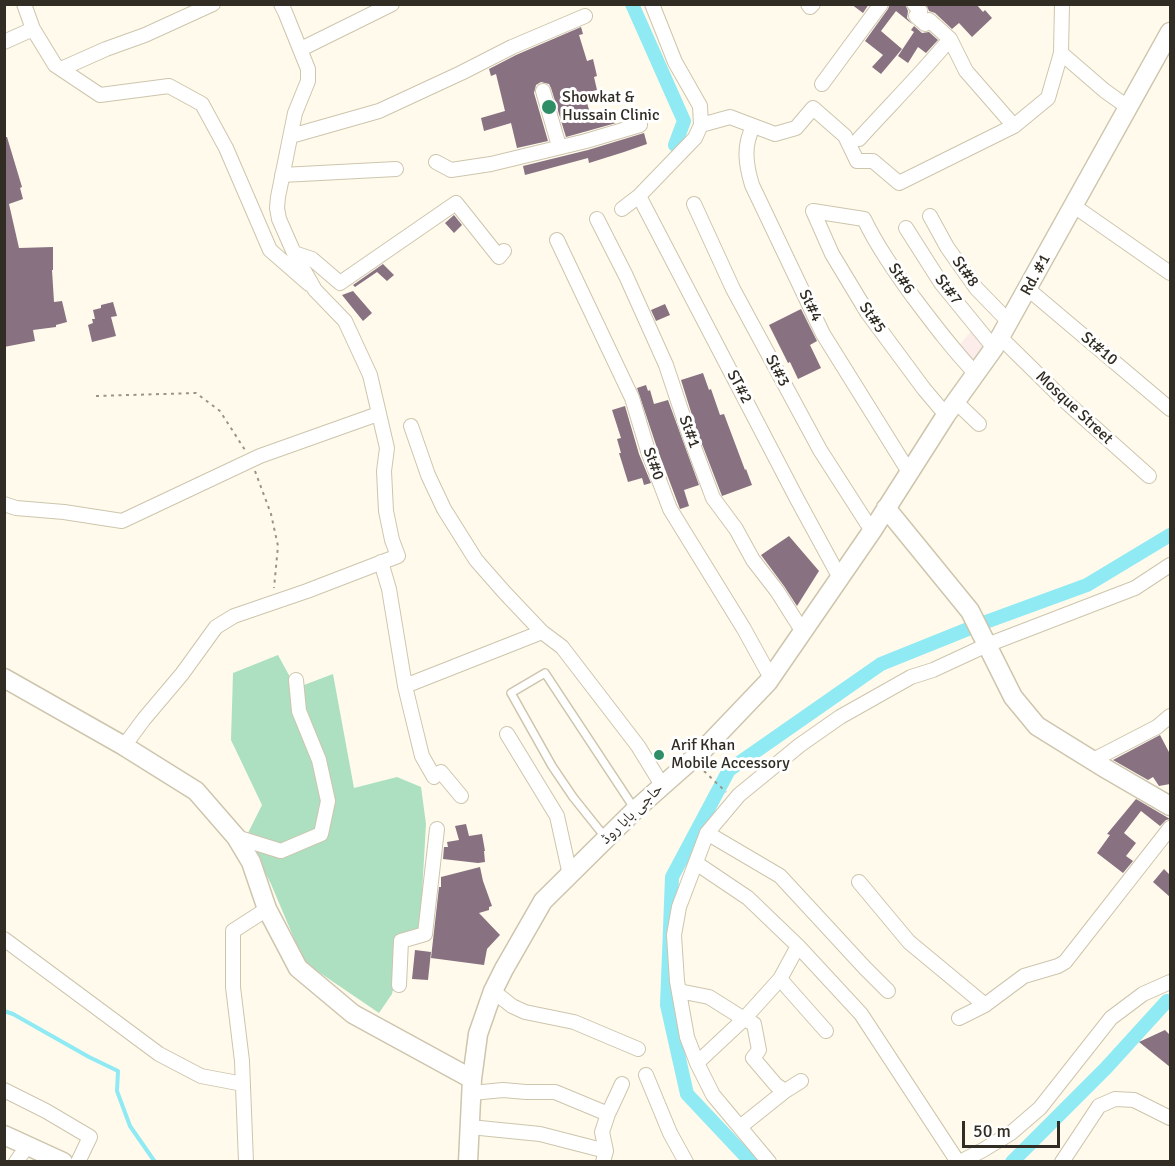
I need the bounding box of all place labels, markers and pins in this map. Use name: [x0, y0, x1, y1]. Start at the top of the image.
place label: Showkat & Hussain Clinic: [562, 88, 659, 126]
marker: Showkat & Hussain Clinic: [540, 98, 558, 116]
place label: Arif Khan Mobile Accessory: [671, 736, 790, 774]
marker: Arif Khan Mobile Accessory: [652, 748, 666, 762]

